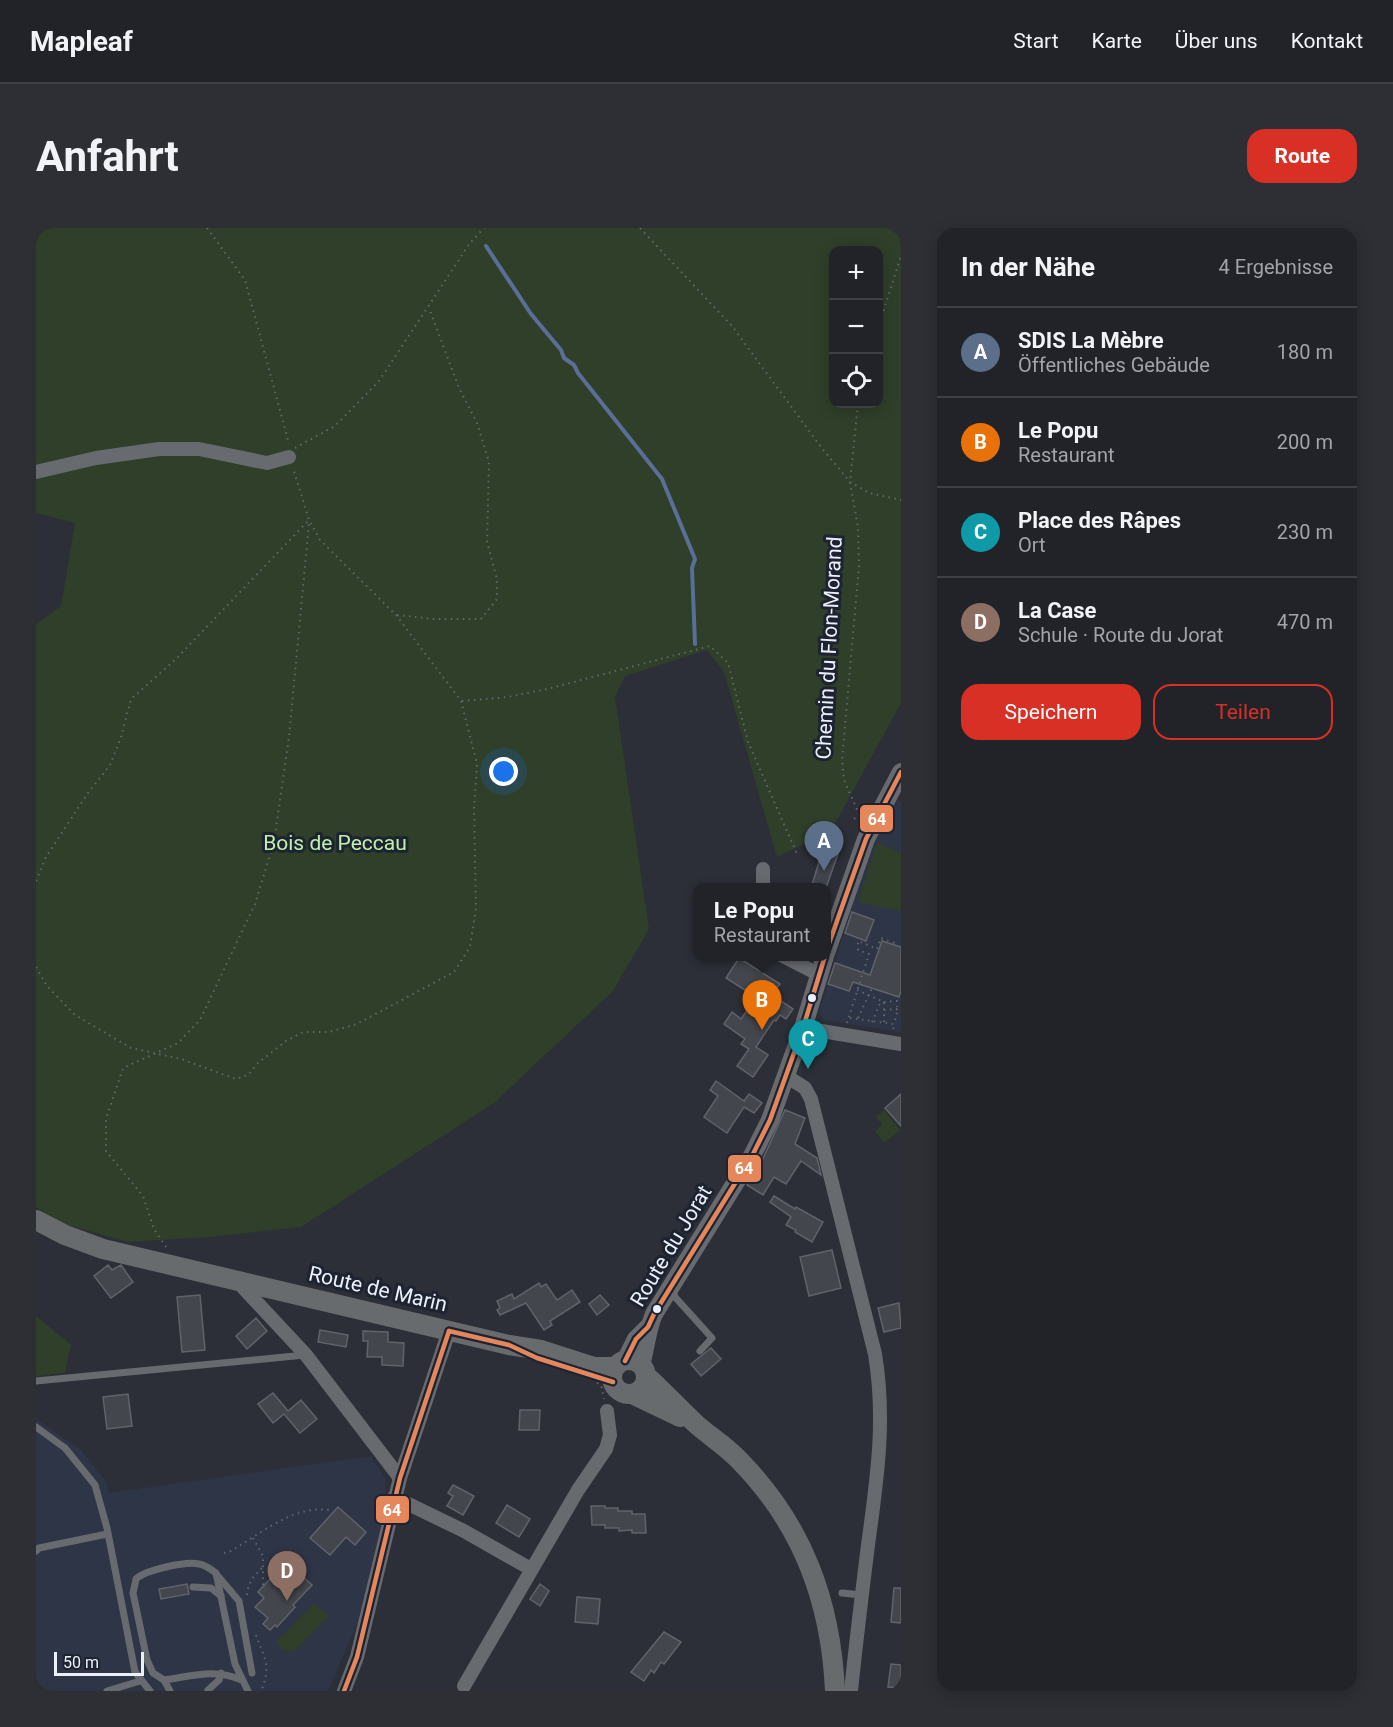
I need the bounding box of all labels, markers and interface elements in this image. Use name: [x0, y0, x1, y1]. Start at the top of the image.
text: Mapleaf: [30, 25, 133, 58]
text: Start: [1013, 29, 1059, 53]
text: Karte: [1092, 29, 1142, 53]
text: Über uns: [1175, 29, 1258, 53]
text: Kontakt: [1291, 29, 1363, 53]
button: Route: [1247, 129, 1357, 183]
text: Anfahrt: [36, 132, 179, 181]
map controls: [829, 246, 883, 408]
button: +: [829, 246, 883, 300]
text: In der Nähe: [961, 252, 1095, 282]
text: 4 Ergebnisse: [1219, 255, 1333, 279]
button: −: [829, 300, 883, 354]
text: SDIS La Mèbre: [1018, 328, 1164, 353]
text: A: [974, 340, 987, 364]
text: 180 m: [1277, 340, 1333, 364]
text: Öffentliches Gebäude: [1018, 353, 1210, 377]
button: locate: [829, 354, 883, 408]
text: Le Popu: [1018, 418, 1098, 443]
text: B: [974, 430, 987, 454]
text: 200 m: [1277, 430, 1333, 454]
text: Restaurant: [1018, 443, 1115, 467]
text: Place des Râpes: [1018, 508, 1181, 533]
text: C: [974, 520, 987, 544]
text: 230 m: [1277, 520, 1333, 544]
text: Ort: [1018, 533, 1046, 557]
street label: Chemin du Flon-Morand: [811, 536, 847, 760]
text: La Case: [1018, 598, 1097, 623]
text: D: [974, 610, 987, 634]
text: 470 m: [1277, 610, 1333, 634]
text: Schule · Route du Jorat: [1018, 623, 1223, 647]
button: Speichern: [961, 684, 1141, 740]
button: Teilen: [1153, 684, 1333, 740]
your location: [489, 757, 518, 786]
line badge: 64: [859, 804, 894, 833]
text: 64: [868, 810, 886, 829]
pin: A: [804, 822, 844, 871]
park label: Bois de Peccau: [263, 831, 407, 855]
popup: [693, 883, 831, 961]
text: Le Popu: [714, 898, 794, 923]
text: Restaurant: [714, 923, 810, 947]
pin: B: [742, 980, 782, 1030]
unlabelled marker: [806, 992, 818, 1004]
pin: C: [788, 1020, 828, 1069]
line badge: 64: [727, 1154, 762, 1183]
text: 64: [735, 1159, 753, 1178]
street label: Route du Jorat: [625, 1181, 717, 1311]
street label: Route de Marin: [306, 1261, 450, 1317]
unlabelled marker: [651, 1303, 663, 1315]
line badge: 64: [375, 1495, 410, 1524]
text: 64: [383, 1501, 401, 1520]
pin: D: [268, 1552, 306, 1601]
scale bar: [54, 1649, 144, 1676]
text: 50 m: [63, 1653, 99, 1672]

